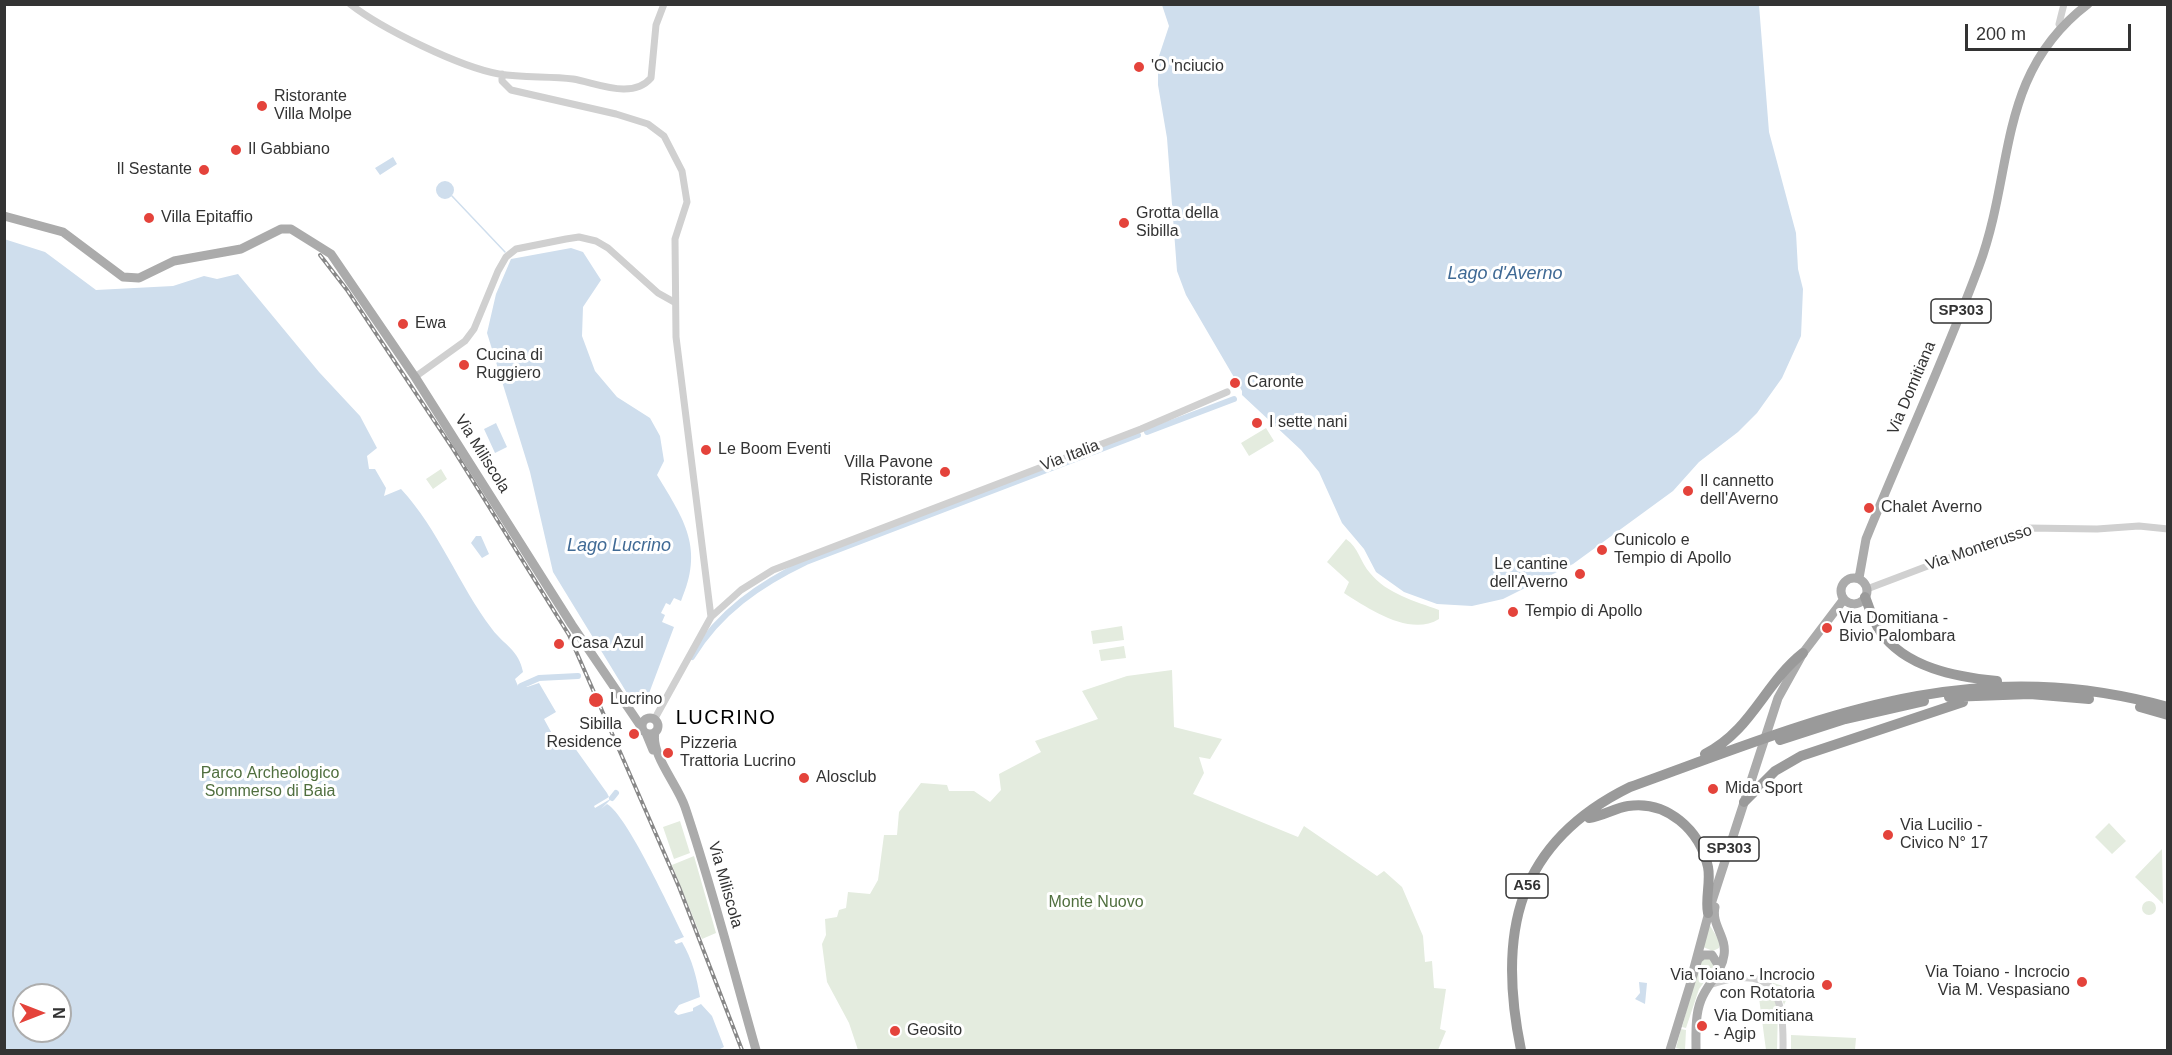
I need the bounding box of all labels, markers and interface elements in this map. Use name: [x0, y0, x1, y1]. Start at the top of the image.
scale bar: [1968, 12, 2134, 50]
text: 200 m: [1976, 24, 2026, 44]
place label: 'O 'nciucio: [1151, 57, 1224, 77]
marker: 'O 'nciucio: [1132, 60, 1146, 74]
place label: Ristorante Villa Molpe: [274, 87, 352, 125]
marker: Ristorante Villa Molpe: [255, 99, 269, 113]
place label: Il Gabbiano: [248, 140, 330, 160]
marker: Il Gabbiano: [229, 143, 243, 157]
place label: Il Sestante: [116, 160, 192, 180]
marker: Il Sestante: [197, 163, 211, 177]
place label: Grotta della Sibilla: [1136, 204, 1219, 242]
place label: Villa Epitaffio: [161, 208, 253, 228]
marker: Villa Epitaffio: [142, 211, 156, 225]
marker: Grotta della Sibilla: [1117, 216, 1131, 230]
water label: Lago d'Averno: [1447, 263, 1563, 285]
road number: SP303: [1931, 299, 1991, 323]
place label: Ewa: [415, 314, 446, 334]
marker: Ewa: [396, 317, 410, 331]
street label: Via Domitiana: [1884, 339, 1940, 437]
place label: Cucina di Ruggiero: [476, 346, 543, 384]
marker: Cucina di Ruggiero: [457, 358, 471, 372]
place label: Caronte: [1247, 373, 1304, 393]
marker: Caronte: [1228, 376, 1242, 390]
street label: Via Miliscola: [450, 411, 514, 497]
place label: I sette nani: [1269, 413, 1347, 433]
marker: I sette nani: [1250, 416, 1264, 430]
street label: Via Italia: [1038, 436, 1102, 476]
place label: Le Boom Eventi: [718, 440, 831, 460]
marker: Le Boom Eventi: [699, 443, 713, 457]
place label: Villa Pavone Ristorante: [844, 453, 933, 491]
marker: Villa Pavone Ristorante: [938, 465, 952, 479]
place label: Il cannetto dell'Averno: [1700, 472, 1778, 510]
marker: Il cannetto dell'Averno: [1681, 484, 1695, 498]
place label: Chalet Averno: [1881, 498, 1982, 518]
marker: Chalet Averno: [1862, 501, 1876, 515]
street label: Via Monterusso: [1923, 521, 2035, 575]
place label: Cunicolo e Tempio di Apollo: [1614, 531, 1731, 569]
water label: Lago Lucrino: [567, 535, 671, 557]
marker: Cunicolo e Tempio di Apollo: [1595, 543, 1609, 557]
place label: Le cantine dell'Averno: [1490, 555, 1568, 593]
marker: Le cantine dell'Averno: [1573, 567, 1587, 581]
place label: Tempio di Apollo: [1525, 602, 1642, 622]
marker: Tempio di Apollo: [1506, 605, 1520, 619]
place label: Via Domitiana - Bivio Palombara: [1839, 609, 1956, 647]
marker: Via Domitiana - Bivio Palombara: [1820, 621, 1834, 635]
place label: Casa Azul: [571, 634, 644, 654]
marker: Casa Azul: [552, 637, 566, 651]
place label: Lucrino: [610, 690, 662, 710]
marker: Lucrino: [587, 691, 605, 709]
district label: LUCRINO: [676, 706, 776, 730]
place label: Sibilla Residence: [546, 715, 622, 753]
marker: Sibilla Residence: [627, 727, 641, 741]
place label: Pizzeria Trattoria Lucrino: [680, 734, 796, 772]
marker: Pizzeria Trattoria Lucrino: [661, 746, 675, 760]
park label: Parco Archeologico Sommerso di Baia: [201, 764, 339, 802]
place label: Alosclub: [816, 768, 876, 788]
marker: Alosclub: [797, 771, 811, 785]
place label: Mida Sport: [1725, 779, 1802, 799]
marker: Mida Sport: [1706, 782, 1720, 796]
place label: Via Lucilio - Civico N° 17: [1900, 816, 1988, 854]
marker: Via Lucilio - Civico N° 17: [1881, 828, 1895, 842]
road number: SP303: [1699, 837, 1759, 861]
street label: Via Miliscola: [704, 840, 746, 930]
road number: A56: [1506, 874, 1548, 898]
park label: Monte Nuovo: [1048, 893, 1144, 913]
place label: Via Toiano - Incrocio Via M. Vespasiano: [1925, 963, 2070, 1001]
place label: Via Toiano - Incrocio con Rotatoria: [1670, 966, 1815, 1004]
marker: Via Toiano - Incrocio Via M. Vespasiano: [2075, 975, 2089, 989]
marker: Via Toiano - Incrocio con Rotatoria: [1820, 978, 1834, 992]
north arrow: [12, 983, 72, 1043]
text: N: [50, 1007, 67, 1019]
place label: Via Domitiana - Agip: [1714, 1007, 1813, 1045]
marker: Via Domitiana - Agip: [1695, 1019, 1709, 1033]
place label: Geosito: [907, 1021, 962, 1041]
marker: Geosito: [888, 1024, 902, 1038]

